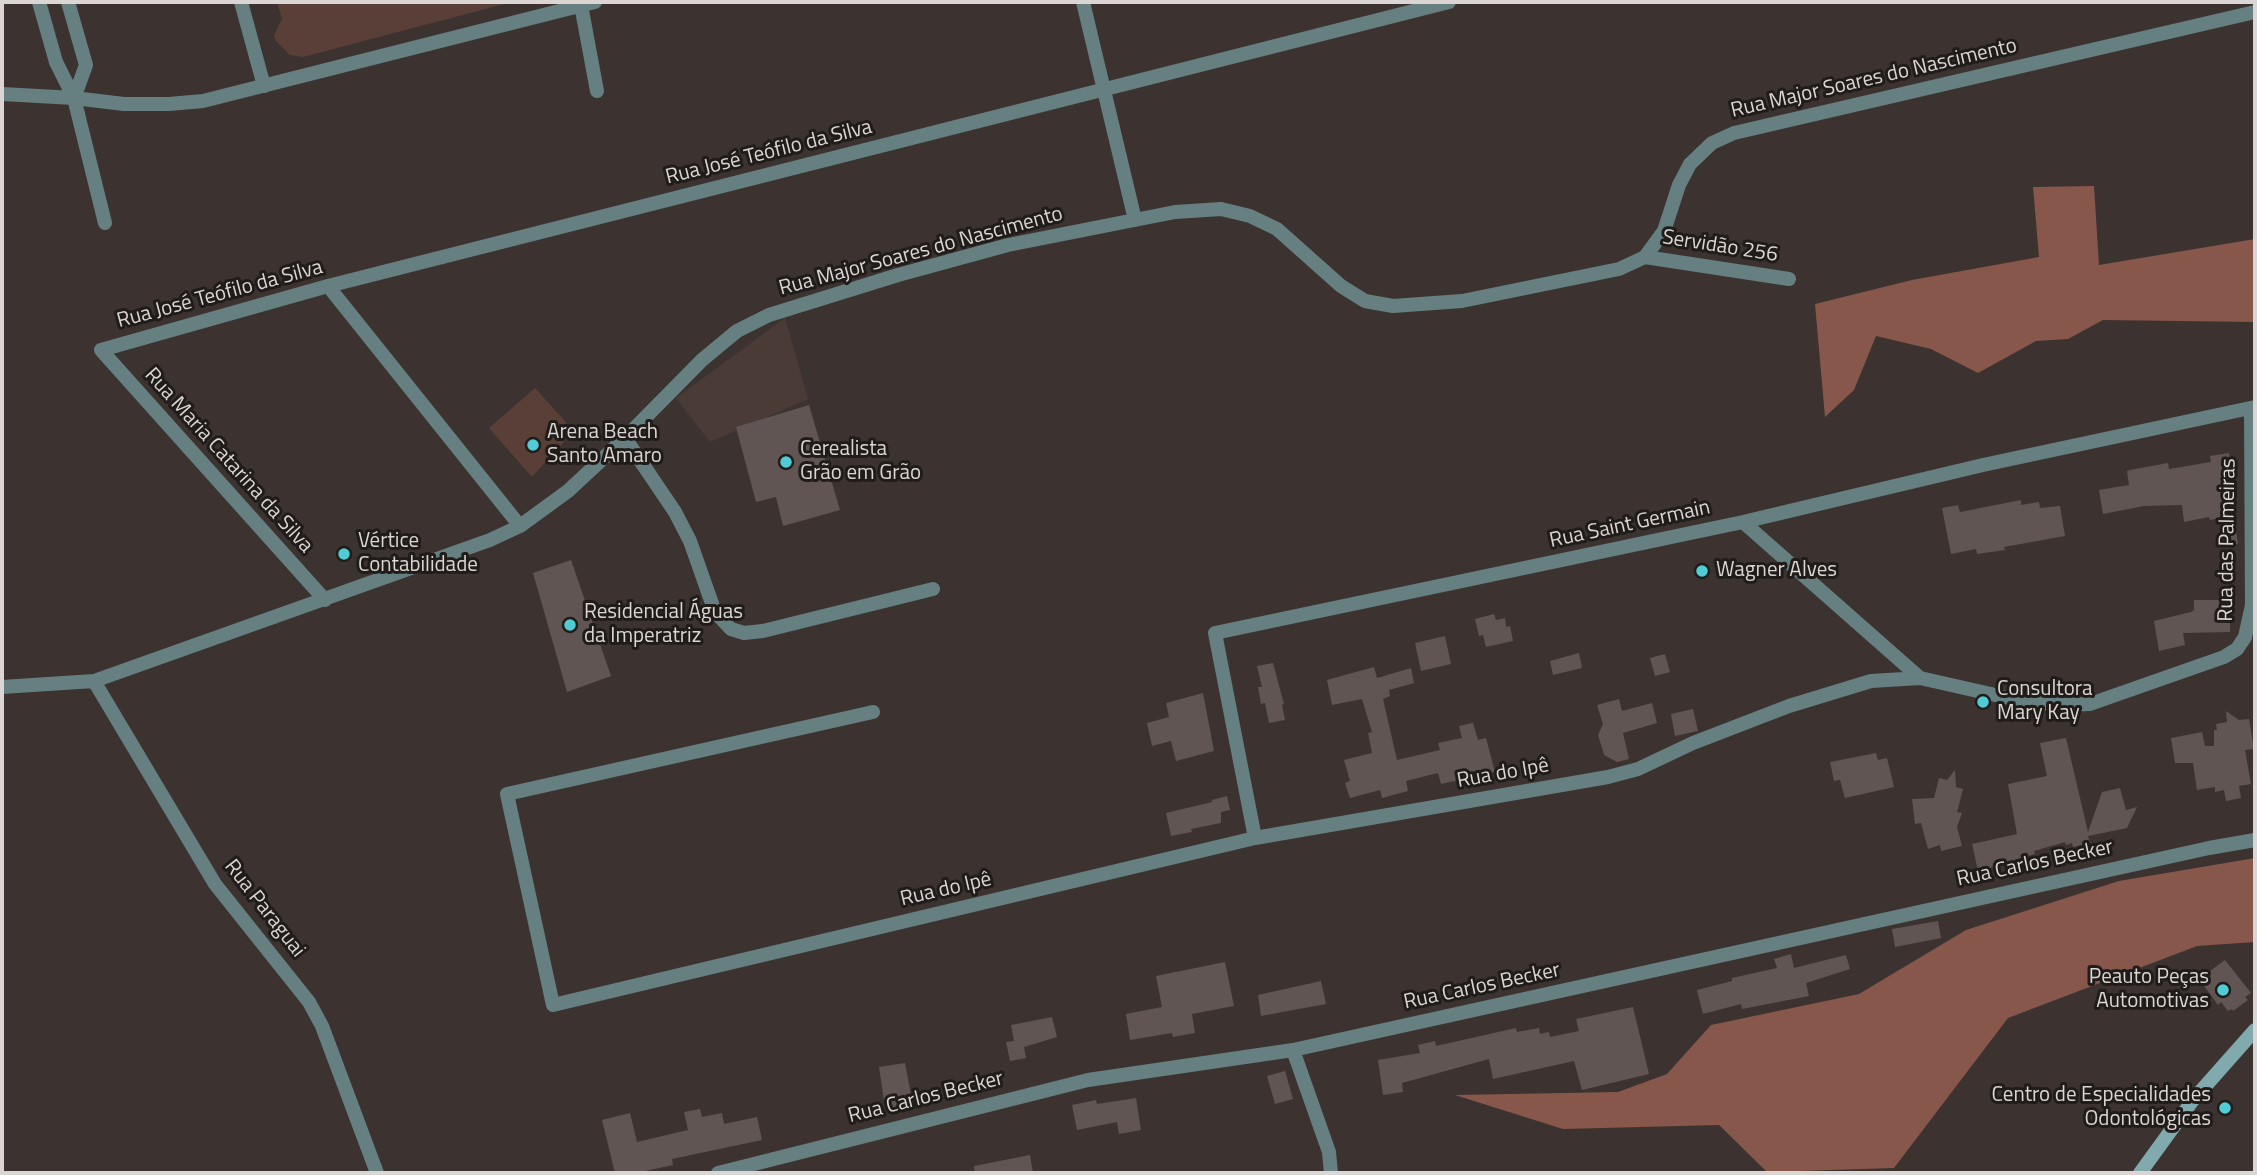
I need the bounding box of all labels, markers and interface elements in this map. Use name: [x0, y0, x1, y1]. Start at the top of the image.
street label: Rua Major Soares do Nascimento: [1729, 34, 2019, 124]
street label: Rua José Teófilo da Silva: [663, 115, 875, 191]
street label: Rua Major Soares do Nascimento: [776, 202, 1066, 302]
street label: Servidão 256: [1660, 225, 1780, 269]
street label: Rua José Teófilo da Silva: [115, 255, 325, 335]
street label: Rua Maria Catarina da Silva: [138, 363, 318, 559]
place label: Arena Beach Santo Amaro: [547, 420, 662, 470]
marker: Arena Beach Santo Amaro: [525, 437, 541, 453]
place label: Cerealista Grão em Grão: [800, 437, 921, 487]
marker: Cerealista Grão em Grão: [778, 454, 794, 470]
street label: Rua das Palmeiras: [2214, 458, 2242, 622]
street label: Rua Saint Germain: [1547, 496, 1713, 554]
place label: Vértice Contabilidade: [358, 529, 478, 579]
marker: Vértice Contabilidade: [336, 546, 352, 562]
place label: Wagner Alves: [1716, 558, 1837, 584]
marker: Wagner Alves: [1694, 563, 1710, 579]
place label: Residencial Águas da Imperatriz: [584, 600, 743, 650]
marker: Residencial Águas da Imperatriz: [562, 617, 578, 633]
place label: Consultora Mary Kay: [1997, 677, 2093, 727]
marker: Consultora Mary Kay: [1975, 694, 1991, 710]
street label: Rua do Ipê: [1455, 754, 1551, 794]
street label: Rua Carlos Becker: [1955, 835, 2115, 893]
street label: Rua Paraguai: [218, 855, 310, 963]
street label: Rua do Ipê: [898, 867, 994, 913]
street label: Rua Carlos Becker: [1402, 958, 1562, 1016]
place label: Peauto Peças Automotivas: [2089, 965, 2209, 1015]
marker: Peauto Peças Automotivas: [2215, 982, 2231, 998]
street label: Rua Carlos Becker: [846, 1067, 1006, 1129]
place label: Centro de Especialidades Odontológicas: [1992, 1083, 2211, 1133]
marker: Centro de Especialidades Odontológicas: [2217, 1100, 2233, 1116]

